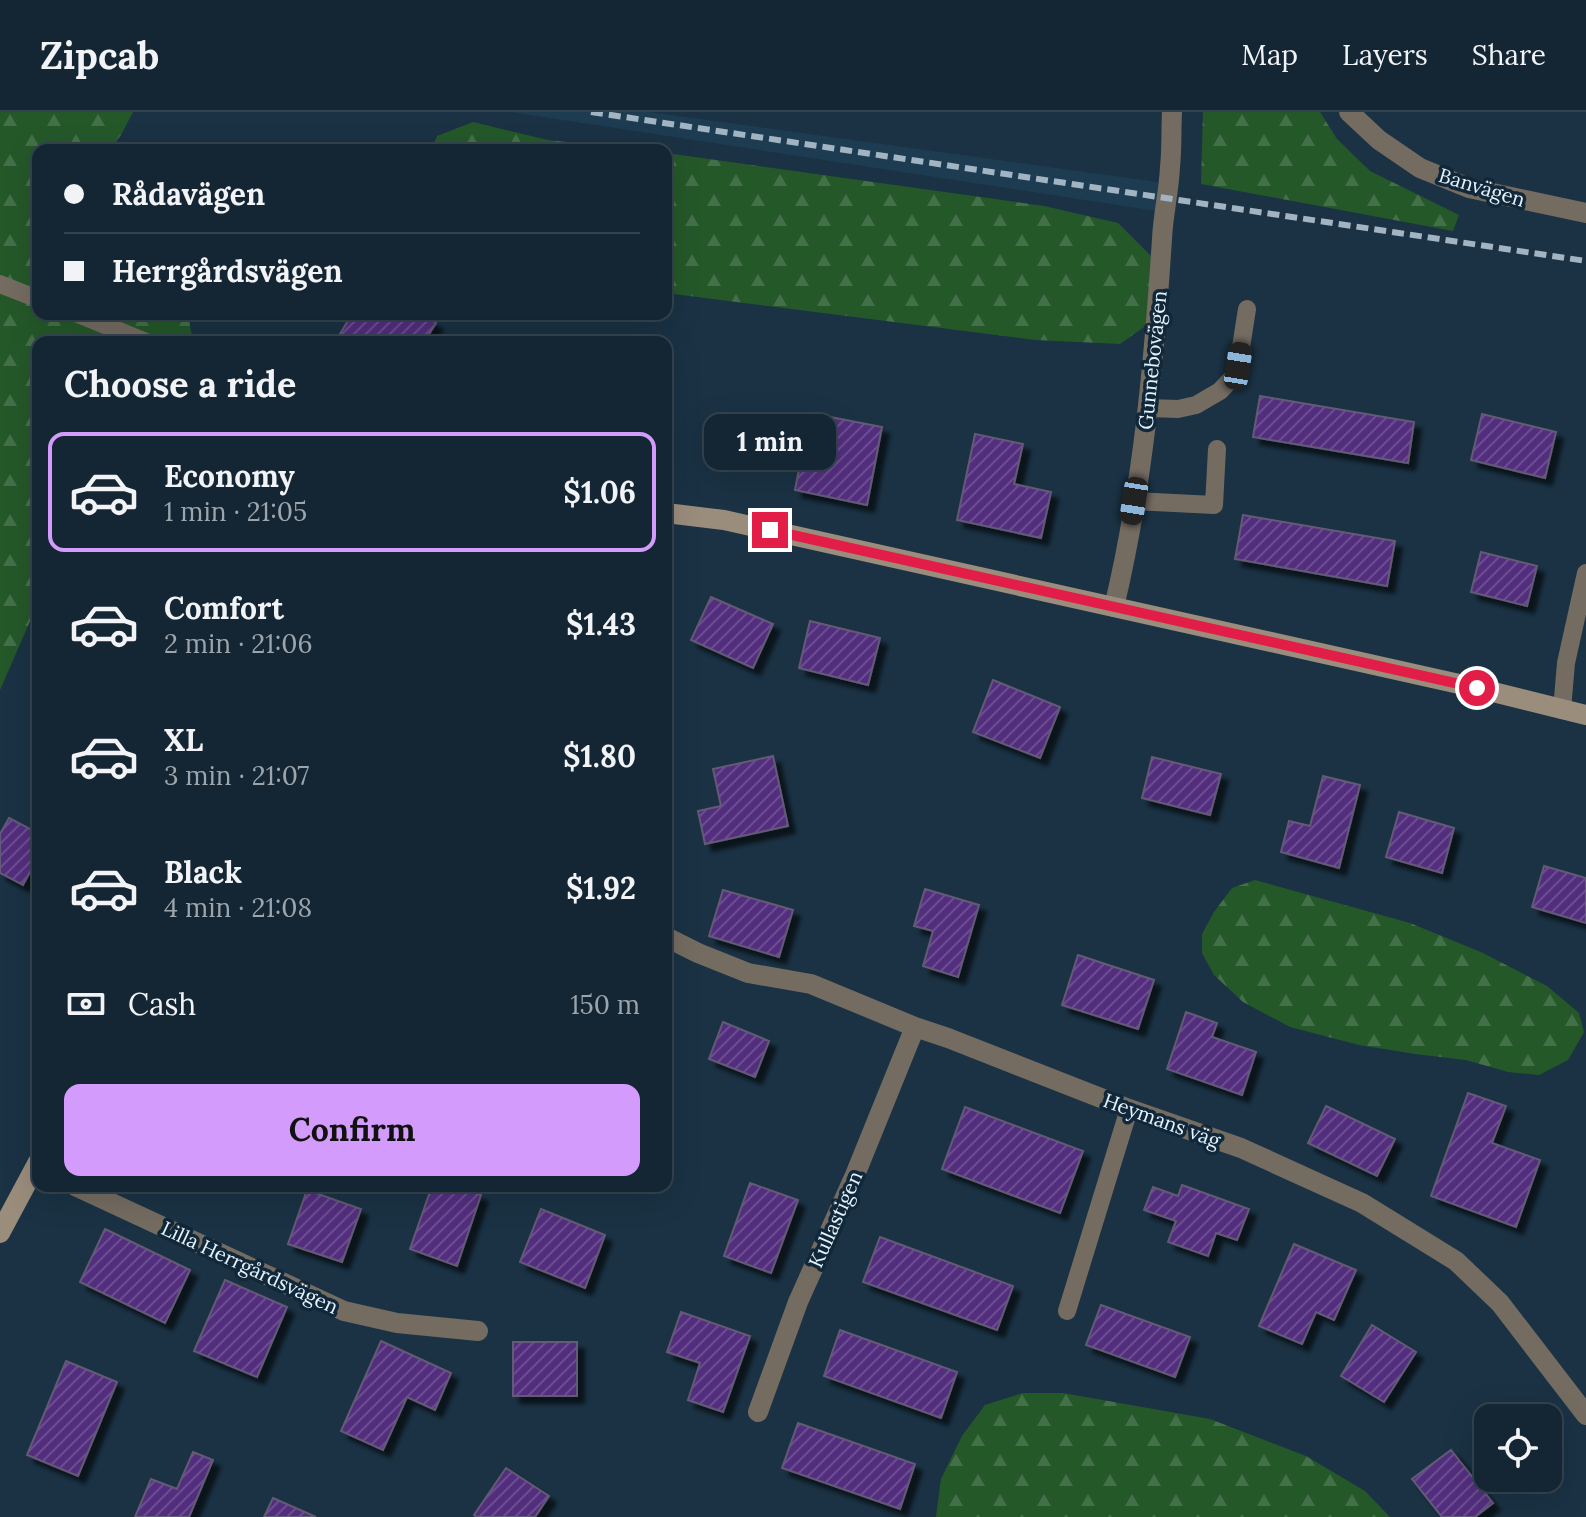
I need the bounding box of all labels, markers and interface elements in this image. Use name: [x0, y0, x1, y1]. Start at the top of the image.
text: Zipcab: [40, 31, 159, 79]
text: Map: [1241, 37, 1298, 73]
text: Layers: [1342, 37, 1428, 73]
text: Share: [1472, 37, 1546, 73]
street label: Banvägen: [1436, 162, 1528, 212]
text: Rådavägen: [112, 175, 265, 213]
text: Herrgårdsvägen: [112, 252, 343, 290]
street label: Gunnebovägen: [1132, 289, 1172, 431]
car: [1222, 340, 1254, 392]
text: Choose a ride: [64, 361, 296, 407]
callout: 1 min: [704, 414, 836, 470]
text: 1 min: [737, 425, 803, 458]
icon: car: [68, 456, 140, 528]
text: Economy: [164, 457, 295, 495]
text: $1.06: [563, 473, 636, 511]
car: [1118, 475, 1150, 527]
text: 1 min · 21:05: [164, 495, 307, 528]
route end: [752, 512, 788, 548]
icon: car: [68, 588, 140, 660]
text: Comfort: [164, 589, 284, 627]
text: $1.43: [566, 605, 636, 643]
text: 2 min · 21:06: [164, 627, 312, 660]
route start: [1459, 670, 1495, 706]
icon: car: [68, 720, 140, 792]
text: XL: [164, 721, 203, 759]
text: $1.80: [563, 737, 636, 775]
text: 3 min · 21:07: [164, 759, 309, 792]
icon: car: [68, 852, 140, 924]
text: Black: [164, 853, 242, 891]
text: $1.92: [566, 869, 636, 907]
text: 4 min · 21:08: [164, 891, 312, 924]
icon: cash: [64, 982, 108, 1026]
text: Cash: [128, 985, 196, 1023]
text: 150 m: [570, 988, 640, 1021]
button: Confirm: [64, 1084, 640, 1176]
street label: Heymans väg: [1100, 1087, 1225, 1153]
street label: Kullastigen: [803, 1167, 867, 1271]
street label: Lilla Herrgårdsvägen: [158, 1215, 342, 1319]
map controls: [1474, 1404, 1562, 1492]
button: locate: [1474, 1404, 1562, 1492]

